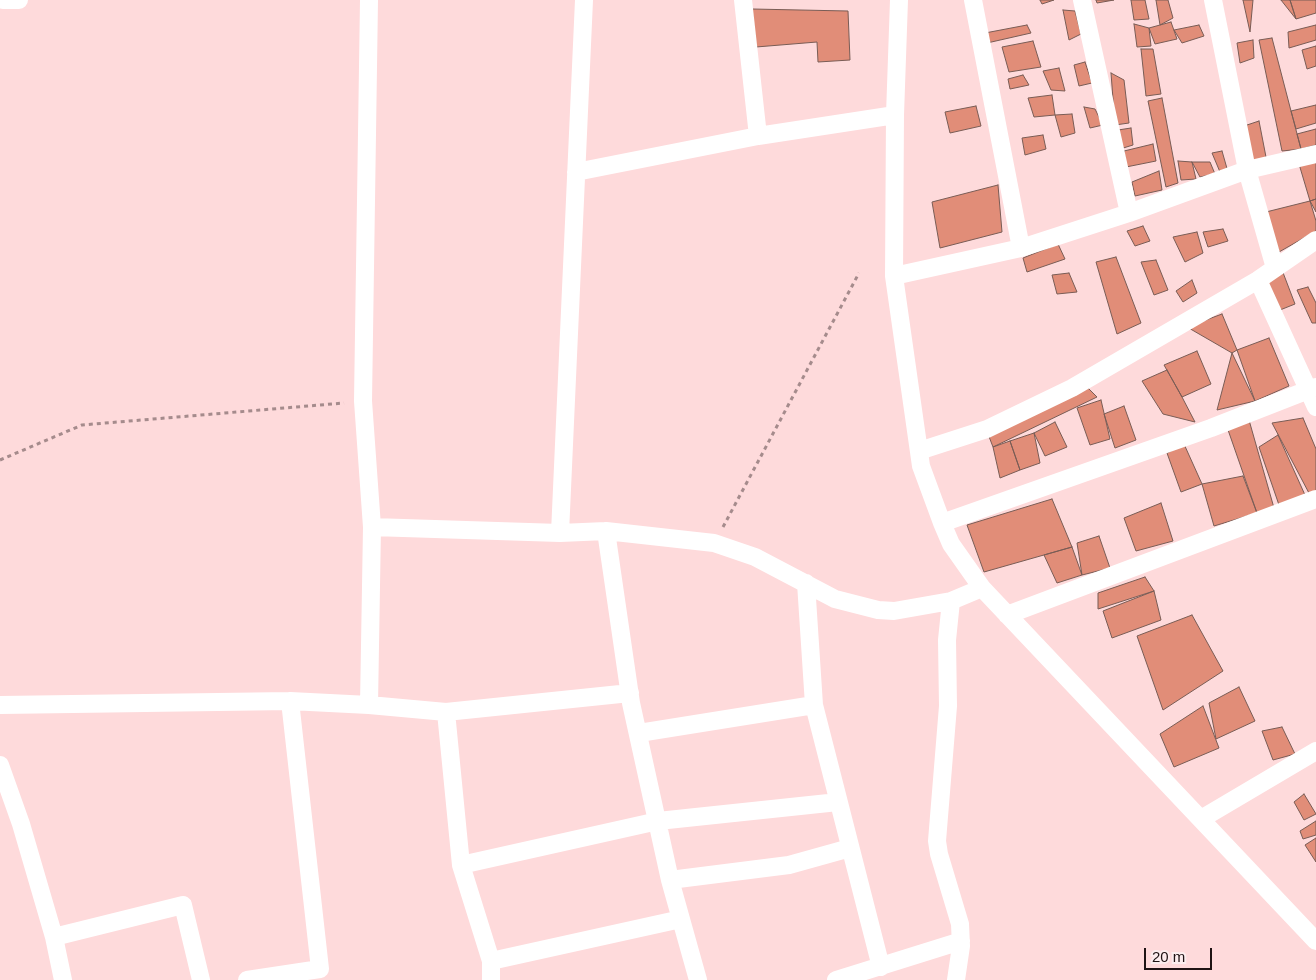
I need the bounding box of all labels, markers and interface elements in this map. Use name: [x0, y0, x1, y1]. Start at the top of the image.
scale bar: [1146, 938, 1214, 970]
text: 20 m: [1152, 948, 1185, 965]

